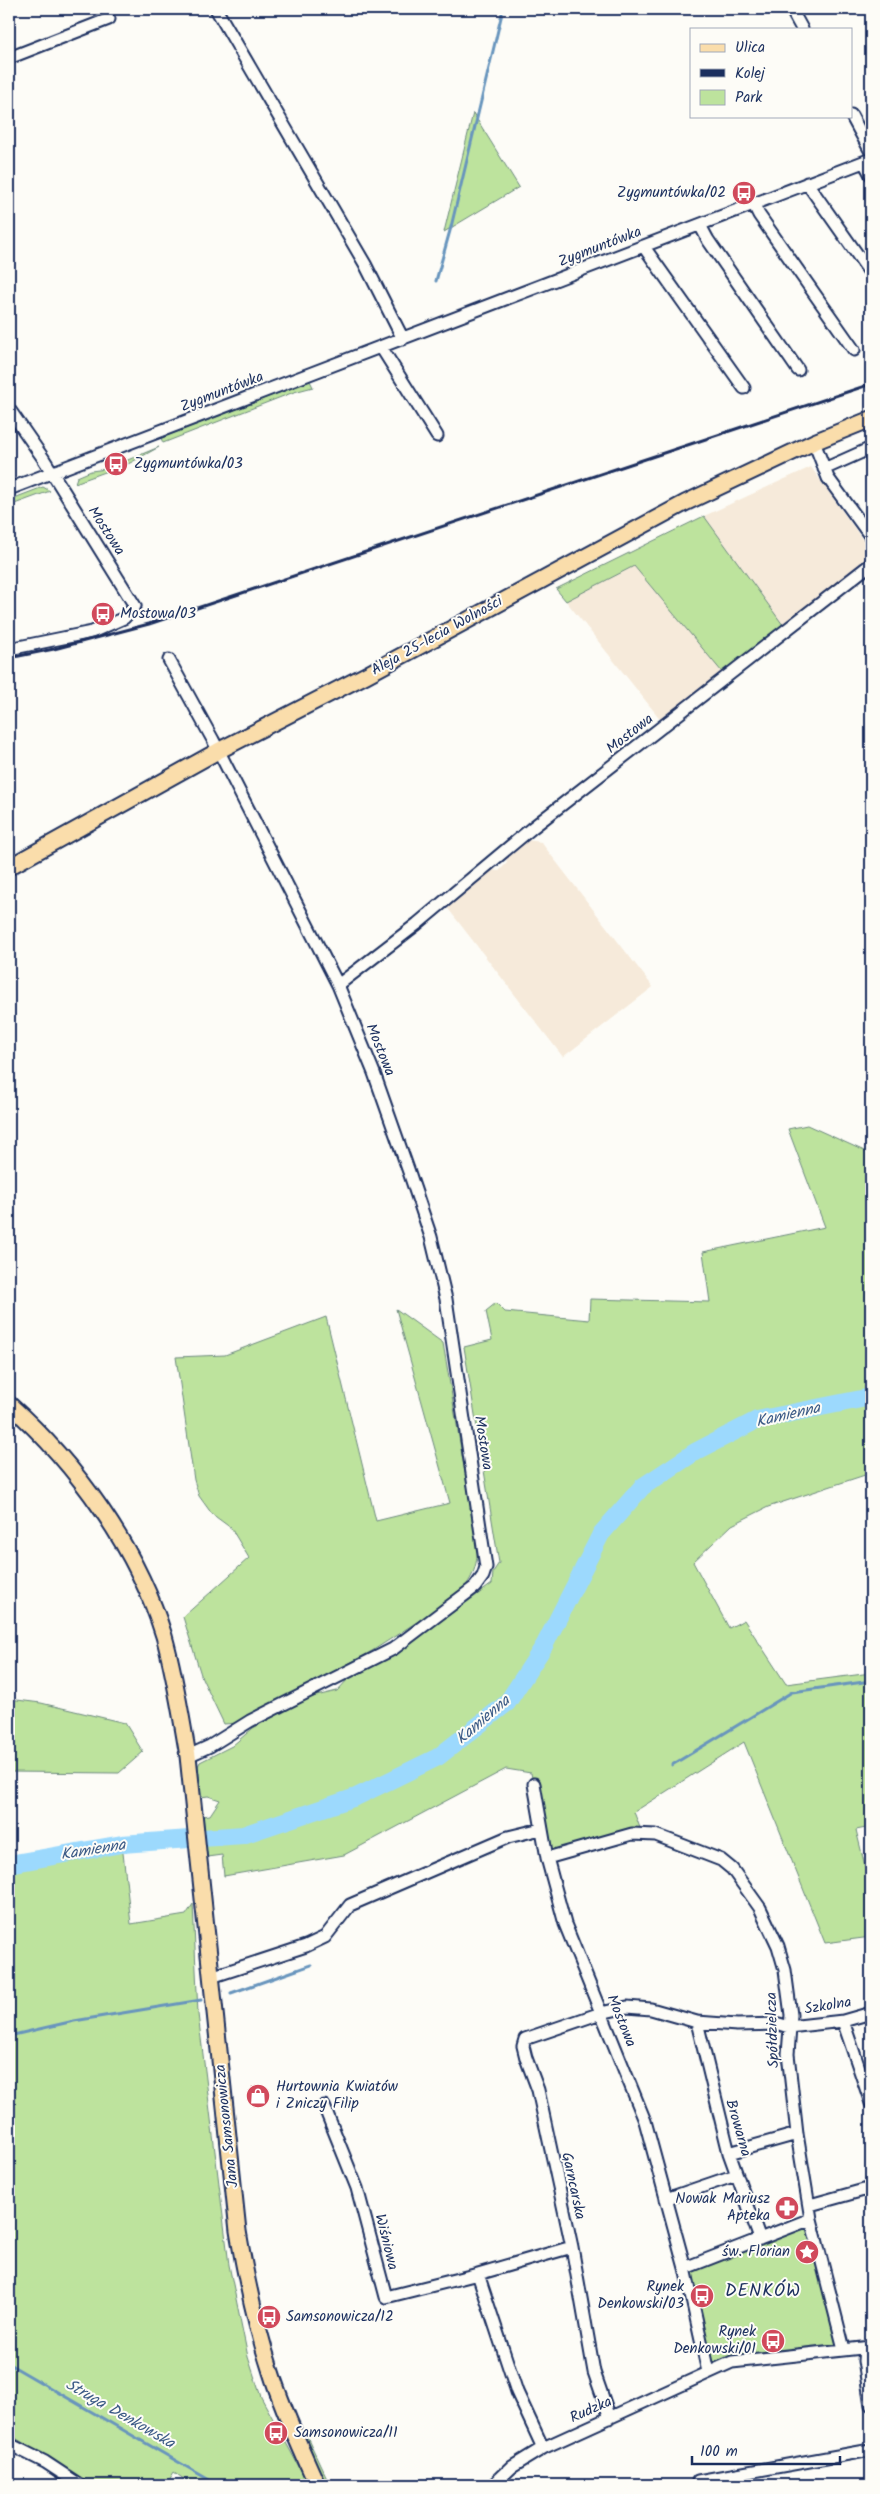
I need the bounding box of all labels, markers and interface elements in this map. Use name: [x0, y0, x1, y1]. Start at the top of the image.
legend: [690, 28, 852, 118]
text: Ulica: [735, 36, 765, 60]
text: Kolej: [735, 62, 766, 86]
text: Park: [735, 86, 763, 110]
bus stop icon: Zygmuntówka/02: [731, 180, 757, 206]
place label: Zygmuntówka/02: [617, 181, 726, 205]
street label: Zygmuntówka: [555, 220, 645, 274]
street label: Zygmuntówka: [177, 365, 267, 419]
bus stop icon: Zygmuntówka/03: [103, 451, 129, 477]
place label: Zygmuntówka/03: [134, 452, 243, 476]
street label: Mostowa: [81, 501, 131, 561]
street label: Aleja 25-lecia Wolności: [367, 589, 509, 682]
bus stop icon: Mostowa/03: [90, 601, 116, 627]
place label: Mostowa/03: [120, 602, 197, 626]
street label: Mostowa: [601, 708, 659, 760]
street label: Mostowa: [359, 1020, 401, 1080]
water label: Kamienna: [753, 1395, 824, 1435]
street label: Mostowa: [467, 1414, 499, 1472]
water label: Kamienna: [450, 1688, 517, 1751]
water label: Kamienna: [59, 1832, 129, 1867]
street label: Szkolna: [803, 1990, 853, 2022]
street label: Mostowa: [600, 1991, 642, 2051]
street label: Spółdzielcza: [760, 1992, 786, 2068]
street label: Jana Samsonowicza: [209, 2063, 245, 2189]
place label: Hurtownia Kwiatów i Zniczy Filip: [276, 2075, 399, 2116]
shop icon: Hurtownia Kwiatów i Zniczy Filip: [245, 2083, 271, 2109]
street label: Browarna: [718, 2097, 758, 2159]
street label: Garncarska: [554, 2150, 592, 2222]
place label: Nowak Mariusz Apteka: [675, 2187, 770, 2228]
pharmacy icon: Nowak Mariusz Apteka: [774, 2195, 800, 2221]
street label: Wiśniowa: [367, 2211, 405, 2273]
place icon: św. Florian: [794, 2239, 820, 2265]
place label: św. Florian: [722, 2240, 790, 2264]
place label: Rynek Denkowski/03: [597, 2275, 685, 2316]
district label: DENKÓW: [725, 2277, 801, 2306]
bus stop icon: Rynek Denkowski/03: [689, 2283, 715, 2309]
bus stop icon: Samsonowicza/12: [256, 2304, 282, 2330]
place label: Samsonowicza/12: [286, 2305, 394, 2329]
place label: Rynek Denkowski/01: [673, 2320, 757, 2361]
bus stop icon: Rynek Denkowski/01: [760, 2328, 786, 2354]
water label: Struga Denkowska: [61, 2373, 181, 2456]
street label: Rudzka: [566, 2390, 616, 2430]
bus stop icon: Samsonowicza/11: [263, 2420, 289, 2446]
place label: Samsonowicza/11: [294, 2421, 398, 2445]
scale bar: [692, 2434, 840, 2466]
text: 100 m: [700, 2440, 738, 2464]

